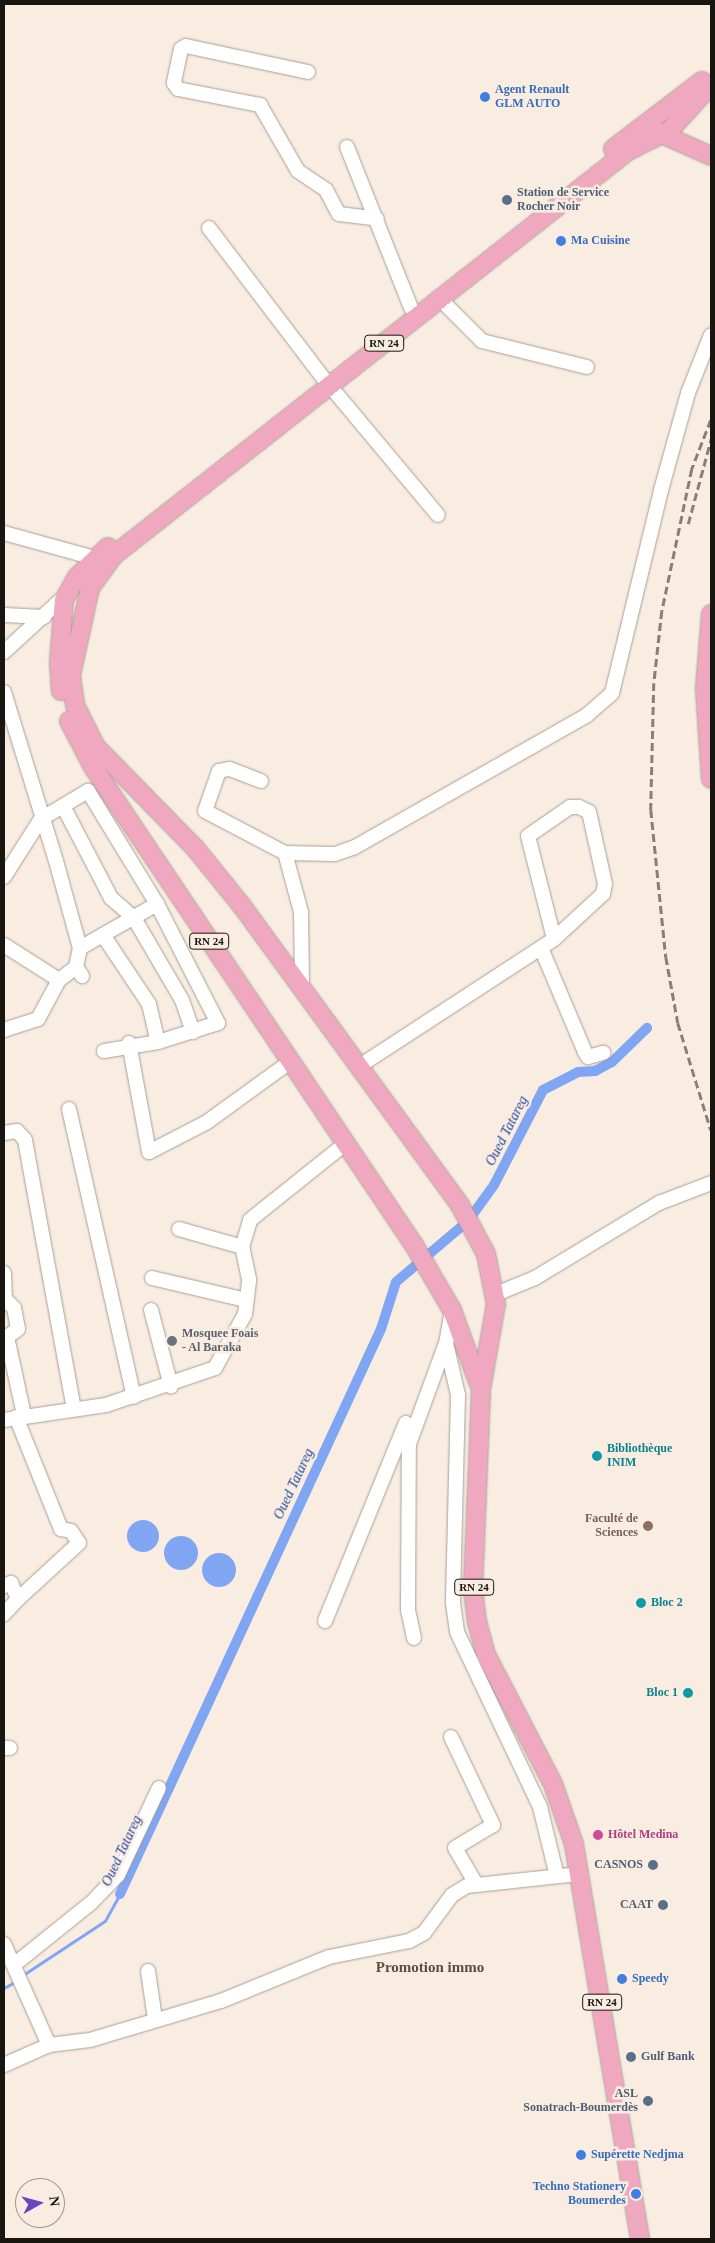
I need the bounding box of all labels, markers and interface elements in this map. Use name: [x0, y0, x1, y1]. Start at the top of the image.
place label: Agent Renault GLM AUTO: [495, 83, 569, 111]
marker: Agent Renault GLM AUTO: [479, 91, 491, 103]
place label: Station de Service Rocher Noir: [517, 186, 609, 214]
marker: Station de Service Rocher Noir: [501, 194, 513, 206]
place label: Ma Cuisine: [571, 234, 630, 248]
marker: Ma Cuisine: [555, 235, 567, 247]
road number: RN 24: [364, 334, 404, 352]
road number: RN 24: [189, 932, 229, 949]
water label: Oued Tatareg: [482, 1093, 532, 1169]
place label: Mosquee Foais - Al Baraka: [182, 1327, 258, 1355]
marker: Mosquee Foais - Al Baraka: [166, 1335, 178, 1347]
place label: Bibliothèque INIM: [607, 1442, 672, 1470]
water label: Oued Tatareg: [270, 1446, 318, 1522]
marker: Bibliothèque INIM: [591, 1450, 603, 1462]
place label: Faculté de Sciences: [585, 1512, 638, 1540]
marker: Faculté de Sciences: [642, 1520, 654, 1532]
road number: RN 24: [454, 1578, 494, 1595]
place label: Bloc 2: [651, 1596, 683, 1610]
marker: Bloc 2: [635, 1597, 647, 1609]
place label: Bloc 1: [646, 1686, 678, 1700]
marker: Bloc 1: [682, 1687, 694, 1699]
water label: Oued Tatareg: [98, 1813, 146, 1889]
place label: Hôtel Medina: [608, 1828, 678, 1842]
marker: Hôtel Medina: [592, 1829, 604, 1841]
place label: CASNOS: [594, 1858, 643, 1872]
marker: CASNOS: [647, 1859, 659, 1871]
place label: CAAT: [620, 1898, 653, 1912]
marker: CAAT: [657, 1899, 669, 1911]
district label: Promotion immo: [376, 1959, 484, 1977]
place label: Speedy: [632, 1972, 669, 1986]
marker: Speedy: [616, 1973, 628, 1985]
road number: RN 24: [582, 1994, 622, 2010]
place label: Gulf Bank: [641, 2050, 695, 2064]
marker: Gulf Bank: [625, 2051, 637, 2063]
place label: ASL Sonatrach-Boumerdès: [523, 2087, 638, 2115]
marker: ASL Sonatrach-Boumerdès: [642, 2095, 654, 2107]
place label: Supérette Nedjma: [591, 2148, 684, 2162]
marker: Supérette Nedjma: [575, 2149, 587, 2161]
north arrow: [15, 2178, 65, 2228]
place label: Techno Stationery Boumerdes: [533, 2180, 626, 2208]
marker: Techno Stationery Boumerdes: [630, 2188, 642, 2200]
text: N: [46, 2195, 62, 2207]

